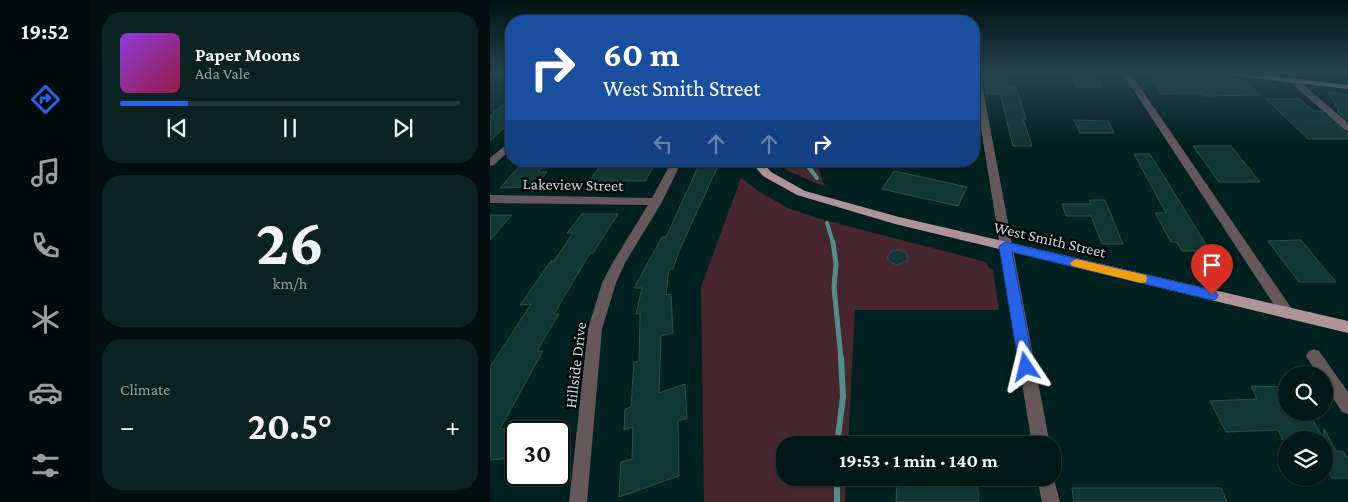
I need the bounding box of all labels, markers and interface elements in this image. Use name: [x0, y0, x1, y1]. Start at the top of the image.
text: 19:52: [21, 19, 69, 44]
icon: right: [520, 35, 585, 100]
text: 60 m: [603, 35, 680, 74]
text: Paper Moons: [195, 44, 300, 65]
text: Ada Vale: [195, 65, 250, 82]
text: West Smith Street: [603, 76, 760, 101]
icon: directions: [28, 82, 63, 117]
icon: previous: [163, 114, 191, 142]
icon: pause: [276, 114, 304, 142]
icon: next: [389, 114, 417, 142]
icon: left: [649, 130, 677, 158]
icon: ahead: [702, 130, 730, 158]
icon: ahead: [755, 130, 783, 158]
icon: right: [808, 130, 836, 158]
icon: music: [28, 155, 63, 190]
street label: Lakeview Street: [522, 175, 624, 194]
text: 26: [256, 206, 324, 278]
street label: West Smith Street: [992, 218, 1108, 261]
icon: phone: [28, 228, 63, 263]
pin: [1191, 244, 1233, 295]
icon: arrive: [1198, 251, 1226, 279]
text: km/h: [273, 275, 307, 292]
icon: climate: [28, 302, 63, 337]
street label: Hillside Drive: [562, 321, 589, 409]
position arrow: [999, 340, 1051, 392]
map controls: [1278, 366, 1333, 486]
button: search: [1278, 366, 1333, 421]
icon: car: [28, 375, 63, 410]
text: Climate: [120, 381, 170, 398]
text: 20.5°: [248, 405, 332, 447]
text: −: [120, 411, 135, 442]
text: +: [445, 411, 460, 442]
speed limit sign: 30: [505, 421, 570, 486]
button: layers: [1278, 431, 1333, 486]
icon: filters: [28, 448, 63, 483]
text: 19:53 · 1 min · 140 m: [839, 450, 998, 471]

